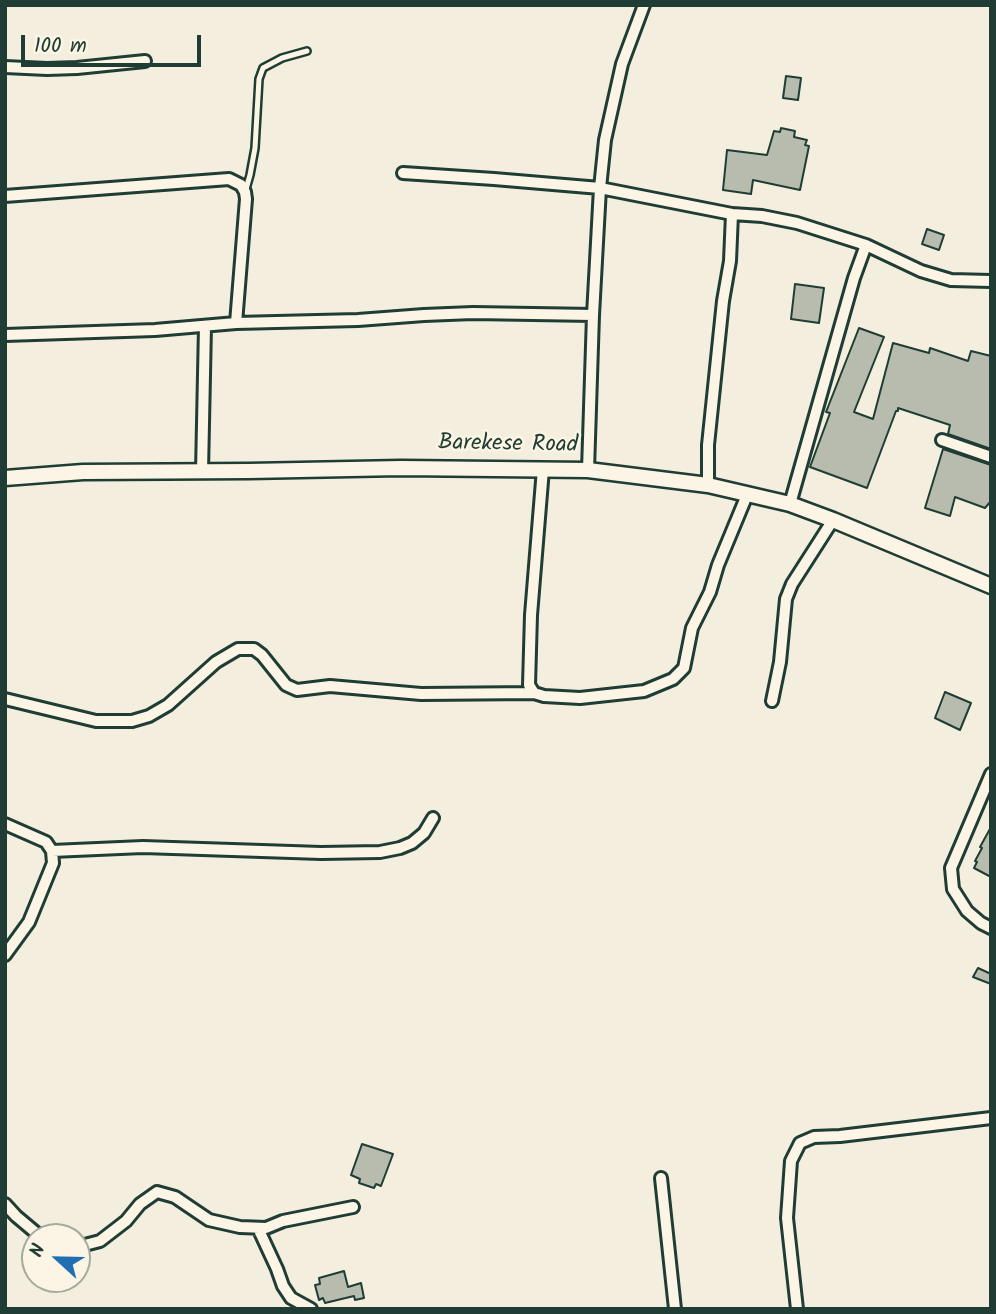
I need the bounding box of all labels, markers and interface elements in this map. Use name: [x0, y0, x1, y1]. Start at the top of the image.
scale bar: [24, 21, 205, 65]
text: 100 m: [34, 30, 87, 63]
street label: Barekese Road: [438, 431, 578, 461]
north arrow: [21, 1223, 91, 1293]
text: N: [22, 1240, 55, 1262]

